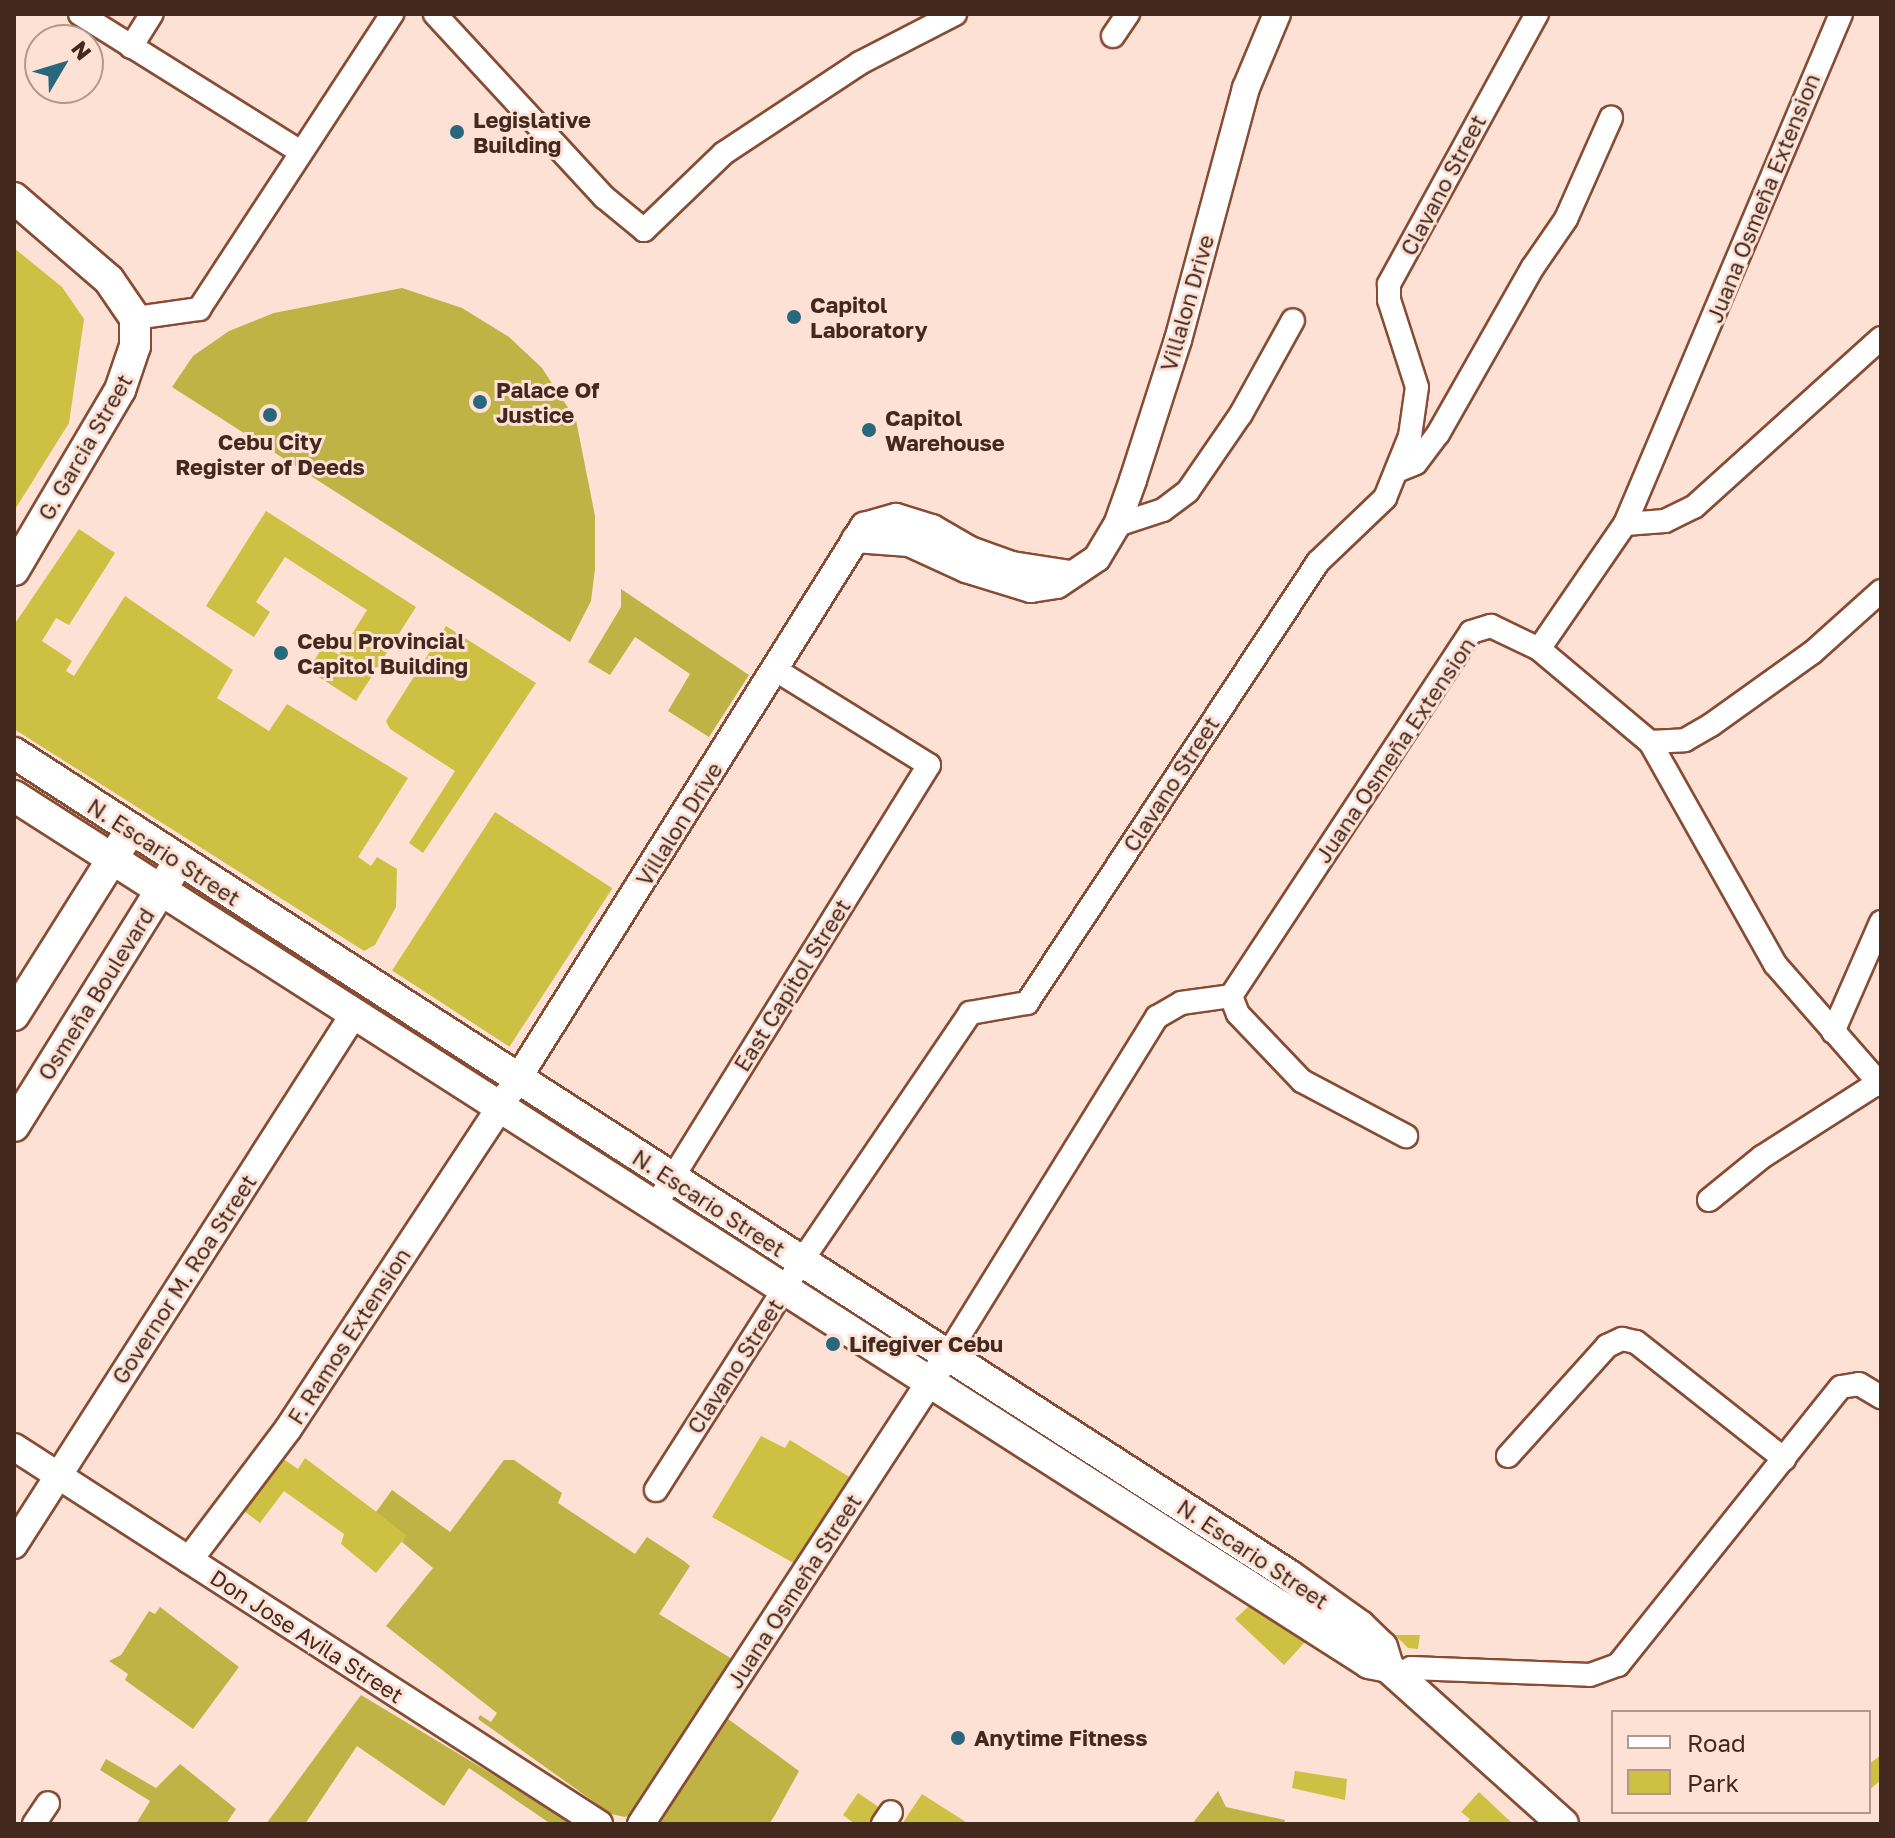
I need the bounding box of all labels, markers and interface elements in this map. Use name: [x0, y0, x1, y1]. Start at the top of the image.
north arrow: [24, 24, 104, 104]
text: N: [66, 35, 98, 65]
street label: Juana Osmeña Extension: [1701, 70, 1825, 326]
place label: Legislative Building: [473, 106, 591, 158]
street label: Clavano Street: [1395, 110, 1491, 260]
marker: Legislative Building: [448, 123, 466, 141]
street label: Villalon Drive: [1155, 232, 1219, 374]
place label: Capitol Laboratory: [810, 291, 928, 342]
marker: Capitol Laboratory: [785, 308, 803, 326]
street label: G. Garcia Street: [32, 369, 138, 525]
place label: Palace Of Justice: [496, 376, 599, 428]
marker: Palace Of Justice: [471, 393, 489, 411]
place label: Capitol Warehouse: [885, 404, 1005, 456]
marker: Cebu City Register of Deeds: [261, 406, 279, 424]
marker: Capitol Warehouse: [860, 421, 878, 439]
place label: Cebu City Register of Deeds: [175, 428, 365, 480]
place label: Cebu Provincial Capitol Building: [297, 627, 468, 678]
street label: Juana Osmeña Extension: [1310, 632, 1480, 868]
marker: Cebu Provincial Capitol Building: [272, 644, 290, 662]
street label: Clavano Street: [1118, 712, 1224, 856]
street label: Villalon Drive: [631, 757, 727, 891]
street label: N. Escario Street: [83, 793, 245, 911]
street label: East Capitol Street: [728, 894, 856, 1076]
street label: Osmeña Boulevard: [32, 903, 160, 1085]
street label: N. Escario Street: [628, 1144, 790, 1262]
street label: Governor M. Roa Street: [106, 1169, 262, 1389]
street label: F. Ramos Extension: [282, 1243, 416, 1429]
street label: Clavano Street: [682, 1294, 788, 1438]
place label: Lifegiver Cebu: [849, 1331, 1003, 1357]
marker: Lifegiver Cebu: [824, 1335, 842, 1353]
street label: Juana Osmeña Street: [721, 1489, 867, 1693]
street label: N. Escario Street: [1172, 1494, 1334, 1614]
street label: Don Jose Avila Street: [206, 1564, 408, 1708]
legend: [1611, 1710, 1871, 1814]
place label: Anytime Fitness: [974, 1725, 1148, 1751]
text: Road: [1687, 1728, 1746, 1757]
marker: Anytime Fitness: [949, 1729, 967, 1747]
text: Park: [1687, 1768, 1739, 1797]

